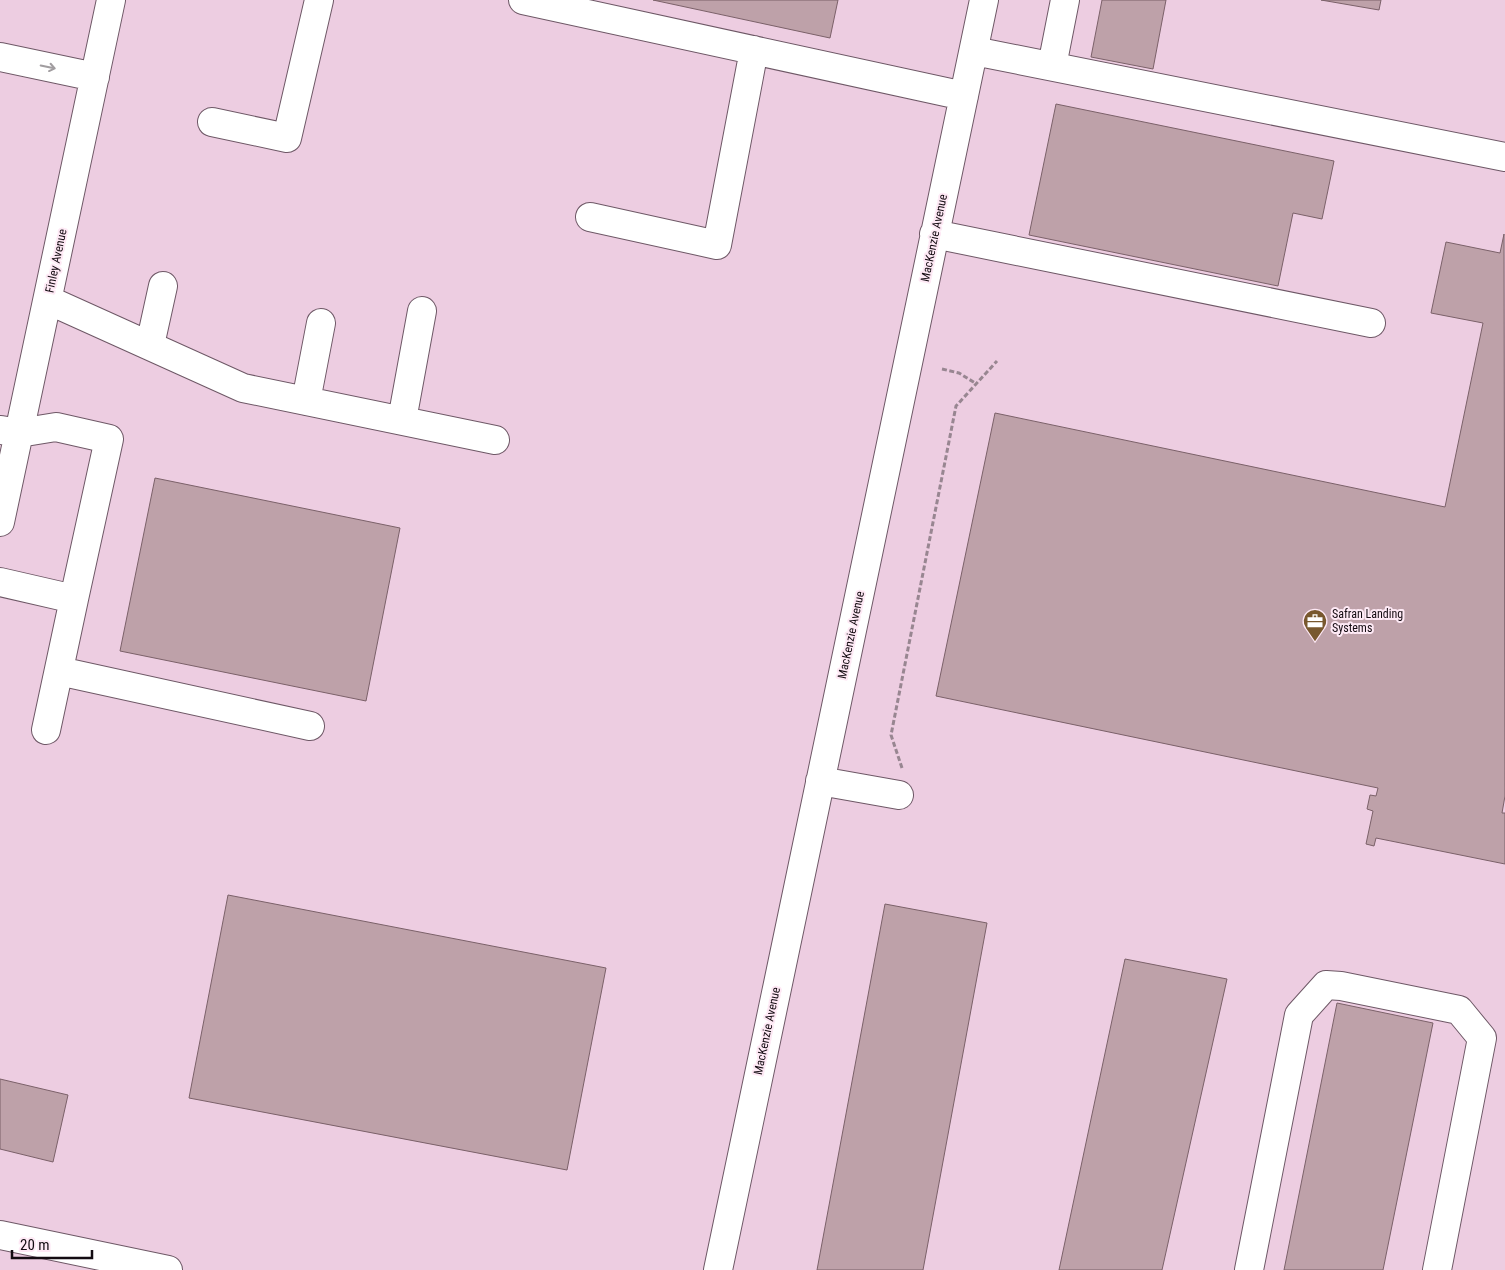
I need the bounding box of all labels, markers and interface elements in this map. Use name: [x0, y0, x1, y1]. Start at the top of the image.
one-way arrow: [39, 63, 55, 72]
street label: MacKenzie Avenue: [918, 193, 950, 283]
street label: Finley Avenue: [42, 227, 70, 294]
street label: MacKenzie Avenue: [835, 590, 867, 680]
place label: Safran Landing Systems: [1332, 607, 1403, 635]
office icon: Safran Landing Systems: [1302, 608, 1328, 642]
street label: MacKenzie Avenue: [751, 986, 783, 1076]
scale bar: [12, 1228, 92, 1260]
text: 20 m: [20, 1236, 50, 1254]

